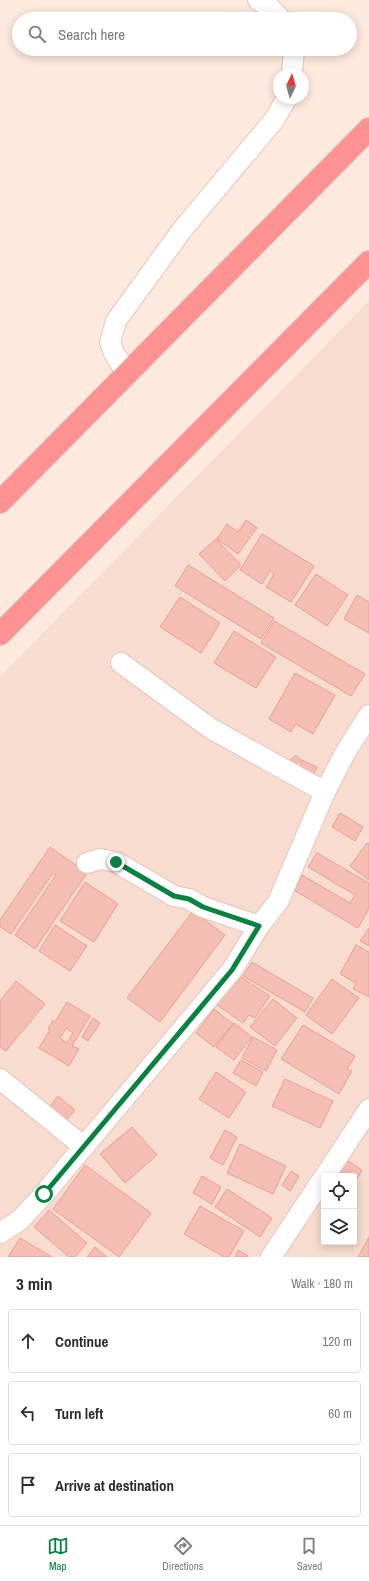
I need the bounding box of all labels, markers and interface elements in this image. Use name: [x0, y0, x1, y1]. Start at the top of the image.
search box: [12, 12, 357, 56]
icon: search: [26, 23, 48, 45]
text: Search here: [58, 24, 125, 45]
north arrow: [273, 68, 309, 104]
route end: [107, 853, 125, 871]
map controls: [321, 1173, 357, 1245]
button: locate: [321, 1173, 357, 1209]
route start: [35, 1185, 53, 1203]
button: layers: [321, 1209, 357, 1245]
text: 3 min: [16, 1272, 52, 1295]
text: Walk · 180 m: [291, 1275, 353, 1292]
icon: ahead: [17, 1330, 39, 1352]
text: Continue: [55, 1331, 108, 1352]
text: 120 m: [322, 1333, 352, 1350]
icon: left: [17, 1402, 39, 1424]
text: Turn left: [55, 1403, 103, 1424]
text: 60 m: [328, 1405, 352, 1422]
icon: arrive: [17, 1474, 39, 1496]
text: Arrive at destination: [55, 1475, 174, 1496]
tab: Map: [47, 1535, 69, 1573]
tab: Directions: [162, 1535, 203, 1573]
tab: Saved: [297, 1535, 322, 1573]

